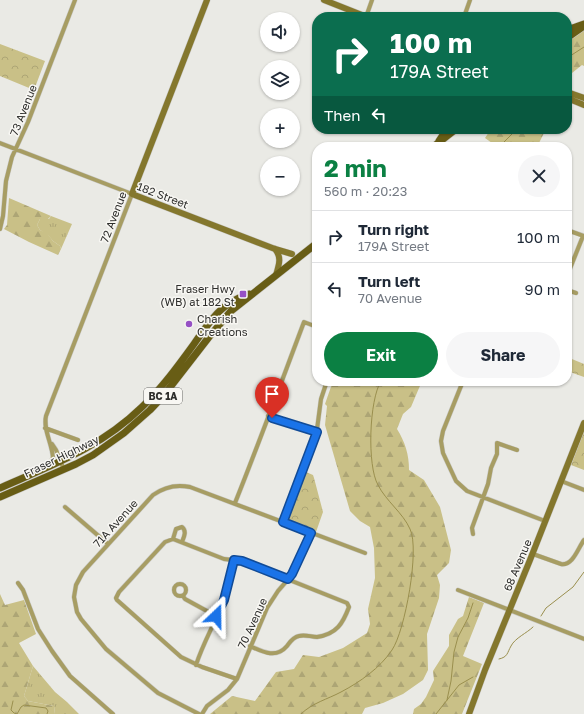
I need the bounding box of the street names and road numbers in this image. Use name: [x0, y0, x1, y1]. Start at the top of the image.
street label: 73 Avenue: [7, 83, 39, 137]
street label: 182 Street: [136, 179, 190, 211]
street label: 72 Avenue: [97, 190, 129, 244]
road number: BC 1A: [144, 388, 182, 404]
street label: Fraser Highway: [21, 432, 101, 480]
street label: 71A Avenue: [90, 496, 140, 550]
street label: 68 Avenue: [500, 537, 534, 593]
street label: 70 Avenue: [235, 596, 269, 650]

